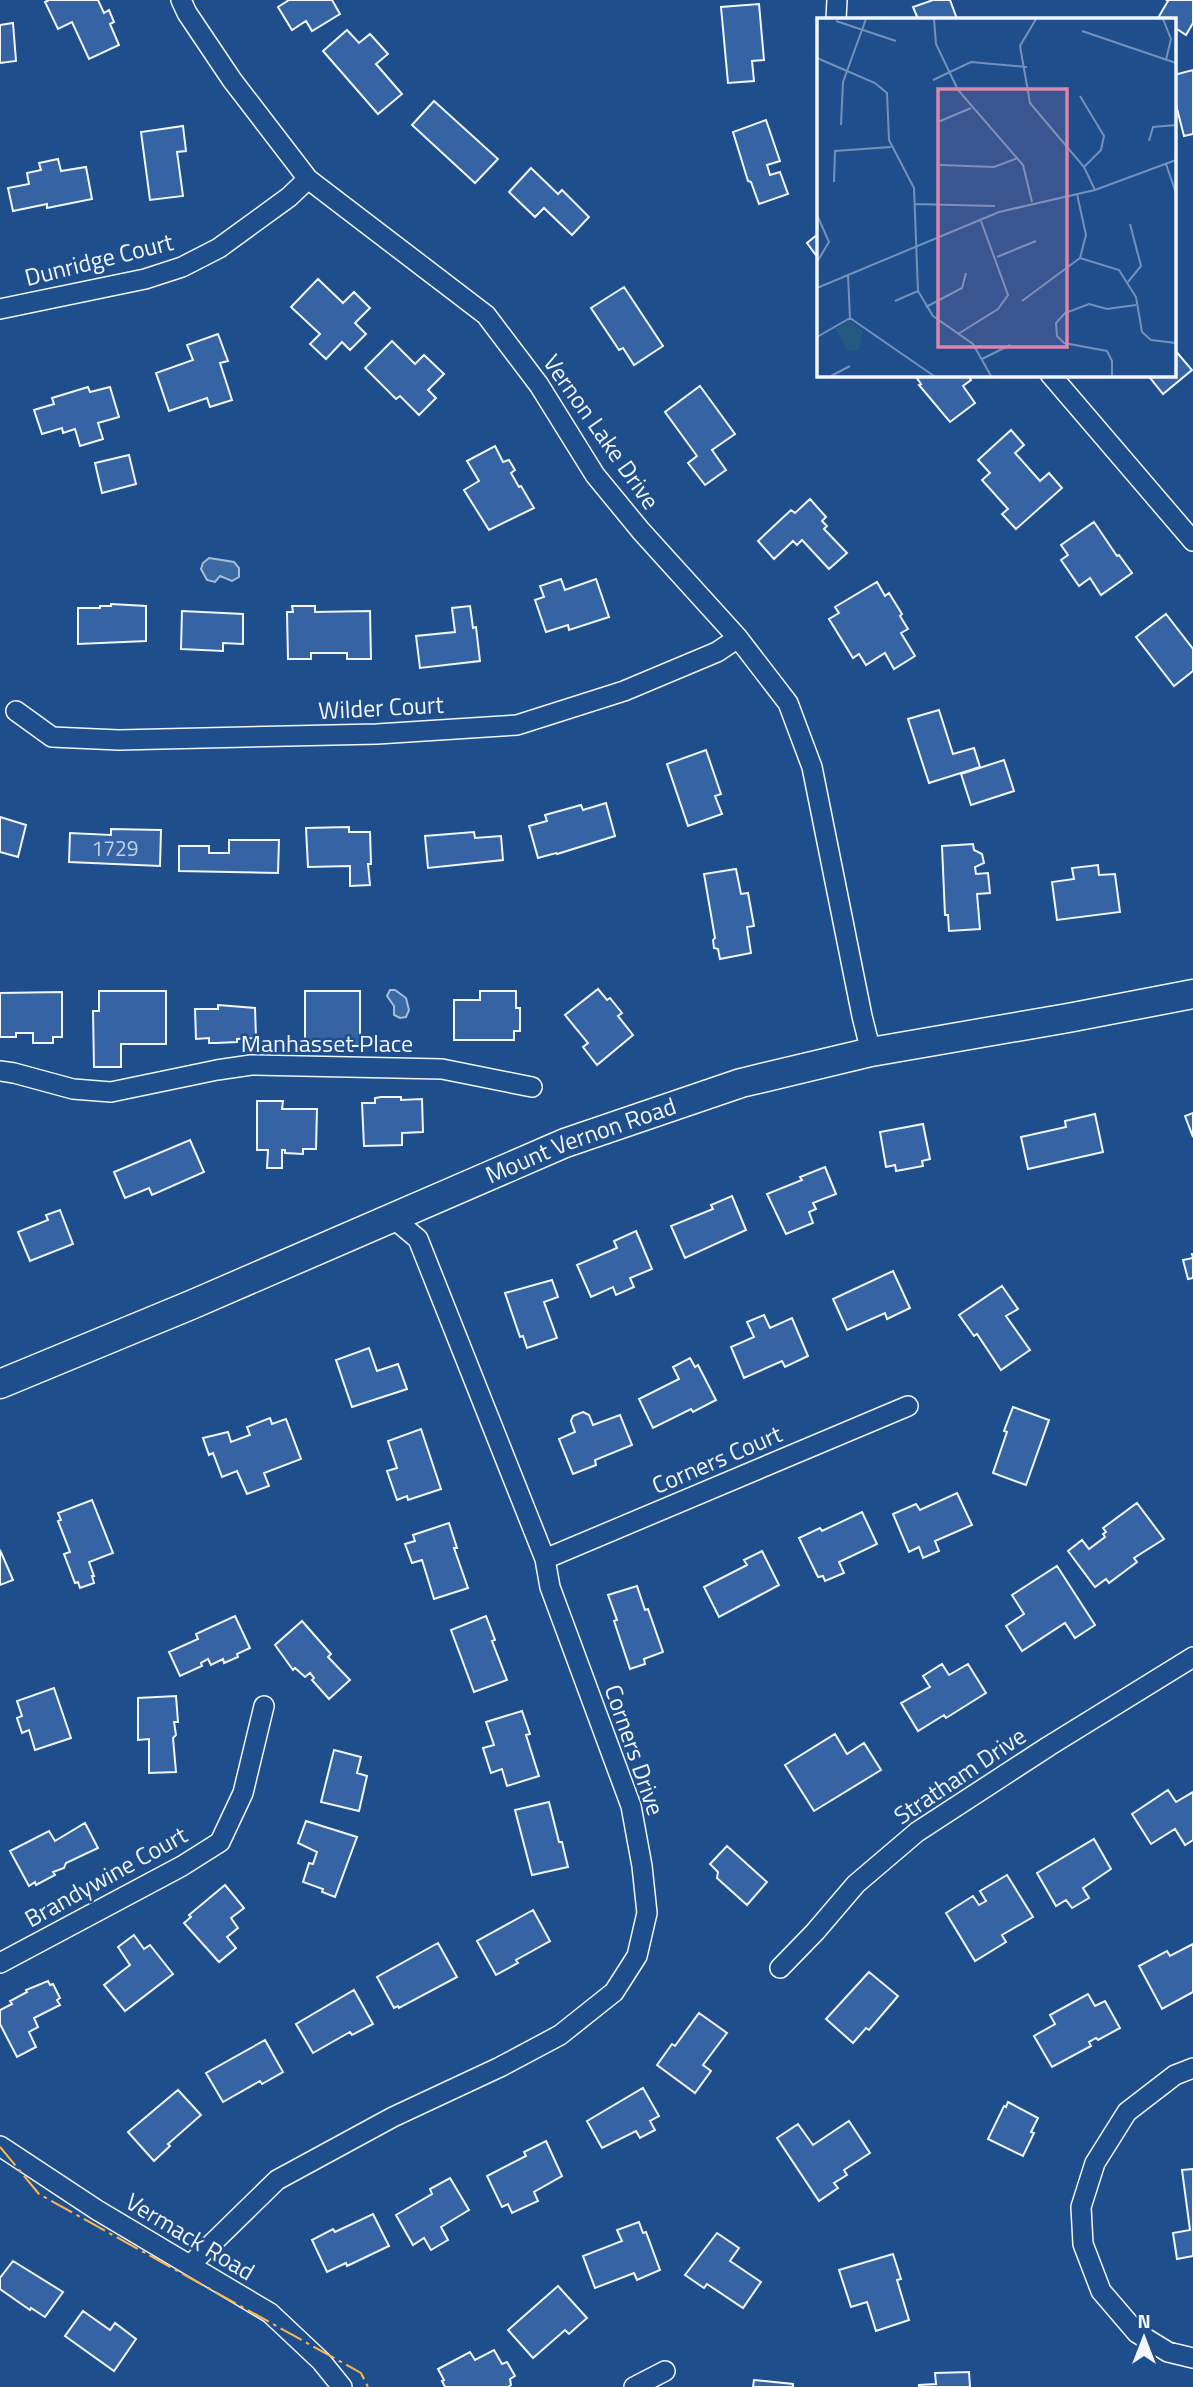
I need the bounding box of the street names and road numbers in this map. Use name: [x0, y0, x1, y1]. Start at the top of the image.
street label: Dunridge Court: [21, 223, 177, 295]
street label: Vernon Lake Drive: [535, 347, 669, 516]
street label: Wilder Court: [317, 686, 445, 728]
street label: Manhasset Place: [241, 1025, 413, 1061]
street label: Mount Vernon Road: [479, 1087, 681, 1192]
street label: Corners Court: [646, 1415, 788, 1503]
street label: Corners Drive: [596, 1679, 674, 1820]
street label: Stratham Drive: [886, 1718, 1033, 1833]
street label: Brandywine Court: [18, 1816, 194, 1936]
street label: Vermack Road: [119, 2183, 262, 2289]

